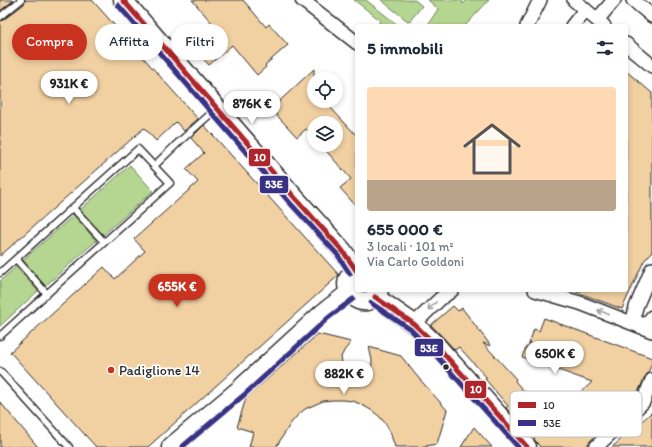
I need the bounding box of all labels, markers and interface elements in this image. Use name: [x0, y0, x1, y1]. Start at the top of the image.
chip: Compra: [12, 24, 87, 60]
chip: Affitta: [95, 24, 163, 60]
chip: Filtri: [171, 24, 228, 60]
icon: filters: [594, 37, 616, 59]
text: 5 immobili: [367, 38, 443, 58]
pin: 931K €: [36, 71, 102, 105]
map controls: [307, 72, 343, 152]
button: locate: [307, 72, 343, 108]
text: 931K €: [50, 76, 88, 91]
pin: 876K €: [219, 91, 285, 125]
text: 876K €: [232, 96, 272, 111]
icon: home: [456, 113, 528, 185]
button: layers: [307, 116, 343, 152]
line badge: 10: [248, 148, 271, 167]
text: 10: [254, 151, 266, 164]
line badge: 53E: [259, 175, 289, 194]
text: 53E: [265, 178, 283, 191]
text: 655 000 €: [367, 219, 443, 239]
text: 3 locali · 101 m²: [367, 239, 454, 254]
text: Via Carlo Goldoni: [367, 254, 464, 269]
pin: 655K €: [144, 274, 210, 308]
text: 655K €: [157, 279, 197, 294]
one-way arrow: [427, 301, 437, 311]
one-way arrow: [597, 307, 609, 315]
line badge: 53E: [414, 338, 444, 357]
pin: 650K €: [522, 341, 588, 375]
text: 53E: [420, 342, 438, 355]
text: 650K €: [535, 346, 575, 361]
pin: 882K €: [311, 361, 377, 395]
place label: Padiglione 14: [119, 362, 200, 379]
unlabelled marker: [441, 362, 451, 372]
marker: Padiglione 14: [106, 365, 116, 375]
text: 882K €: [324, 366, 364, 381]
line badge: 10: [464, 380, 487, 399]
text: 10: [470, 383, 482, 396]
legend: [510, 391, 642, 437]
text: 10: [543, 399, 555, 412]
text: 53E: [543, 417, 561, 430]

